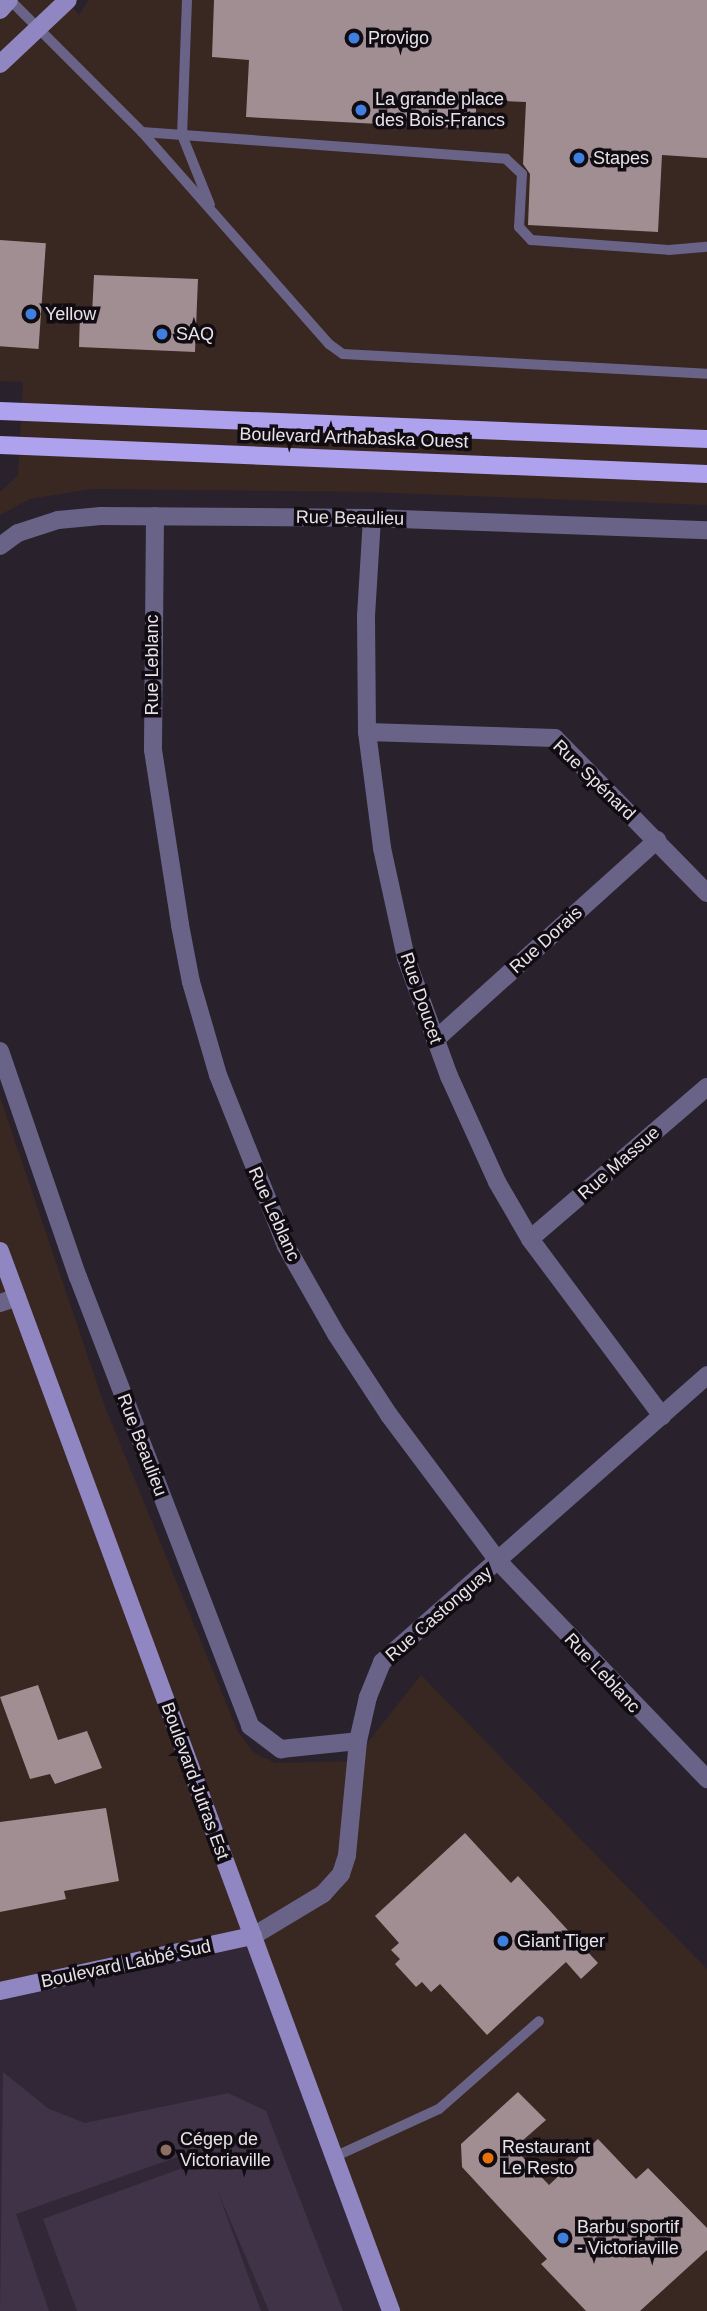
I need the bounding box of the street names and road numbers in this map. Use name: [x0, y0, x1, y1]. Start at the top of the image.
street label: Boulevard Arthabaska Ouest: [239, 423, 469, 453]
street label: Rue Beaulieu: [296, 506, 404, 530]
street label: Rue Leblanc: [141, 614, 163, 716]
street label: Rue Spénard: [548, 735, 640, 825]
street label: Rue Dorais: [505, 902, 587, 978]
street label: Rue Doucet: [395, 950, 447, 1046]
street label: Rue Massue: [574, 1122, 664, 1204]
street label: Rue Leblanc: [244, 1163, 304, 1265]
street label: Rue Beaulieu: [113, 1391, 171, 1499]
street label: Rue Castonguay: [381, 1562, 497, 1666]
street label: Rue Leblanc: [560, 1629, 644, 1717]
street label: Boulevard Jutras Est: [156, 1699, 234, 1863]
street label: Boulevard Labbé Sud: [39, 1935, 213, 1993]

